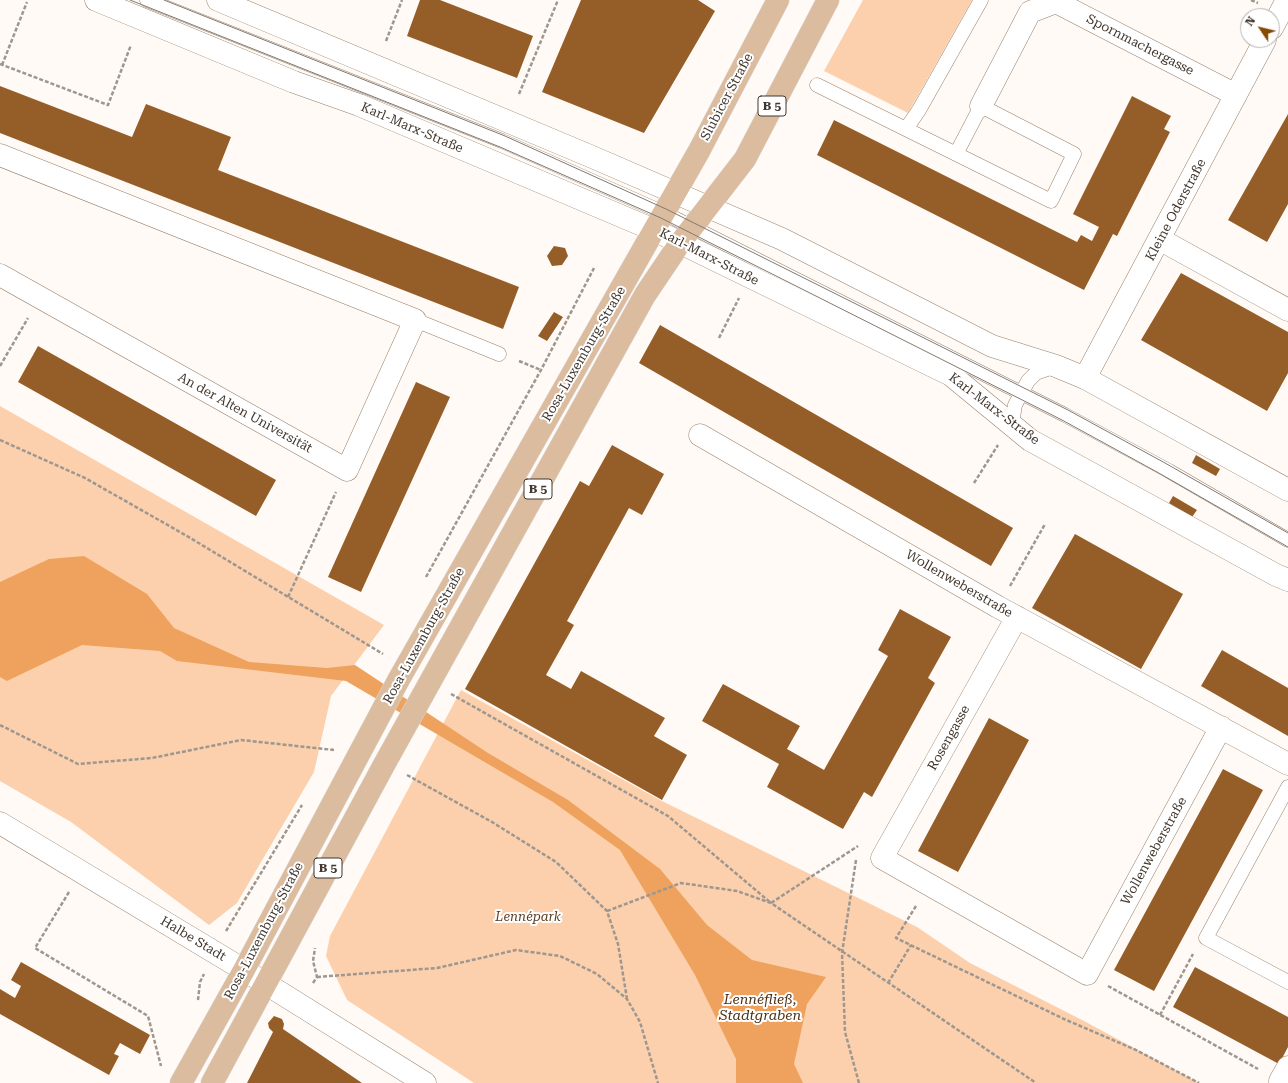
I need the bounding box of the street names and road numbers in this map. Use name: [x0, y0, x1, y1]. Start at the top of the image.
street label: Spornmachergasse: [1084, 11, 1196, 79]
street label: Slubicer Straße: [698, 51, 756, 143]
road number: B 5: [758, 96, 786, 116]
street label: Karl-Marx-Straße: [359, 99, 465, 157]
street label: Kleine Oderstraße: [1143, 156, 1209, 264]
street label: Karl-Marx-Straße: [657, 225, 761, 289]
street label: Rosa-Luxemburg-Straße: [539, 284, 629, 424]
street label: An der Alten Universität: [175, 370, 315, 456]
street label: Karl-Marx-Straße: [946, 370, 1042, 448]
road number: B 5: [524, 479, 552, 499]
street label: Wollenweberstraße: [903, 547, 1015, 621]
street label: Rosa-Luxemburg-Straße: [380, 565, 468, 707]
street label: Rosengasse: [925, 703, 973, 773]
street label: Wollenweberstraße: [1118, 794, 1190, 908]
road number: B 5: [314, 858, 342, 878]
street label: Rosa-Luxemburg-Straße: [221, 860, 307, 1002]
street label: Halbe Stadt: [157, 913, 229, 965]

